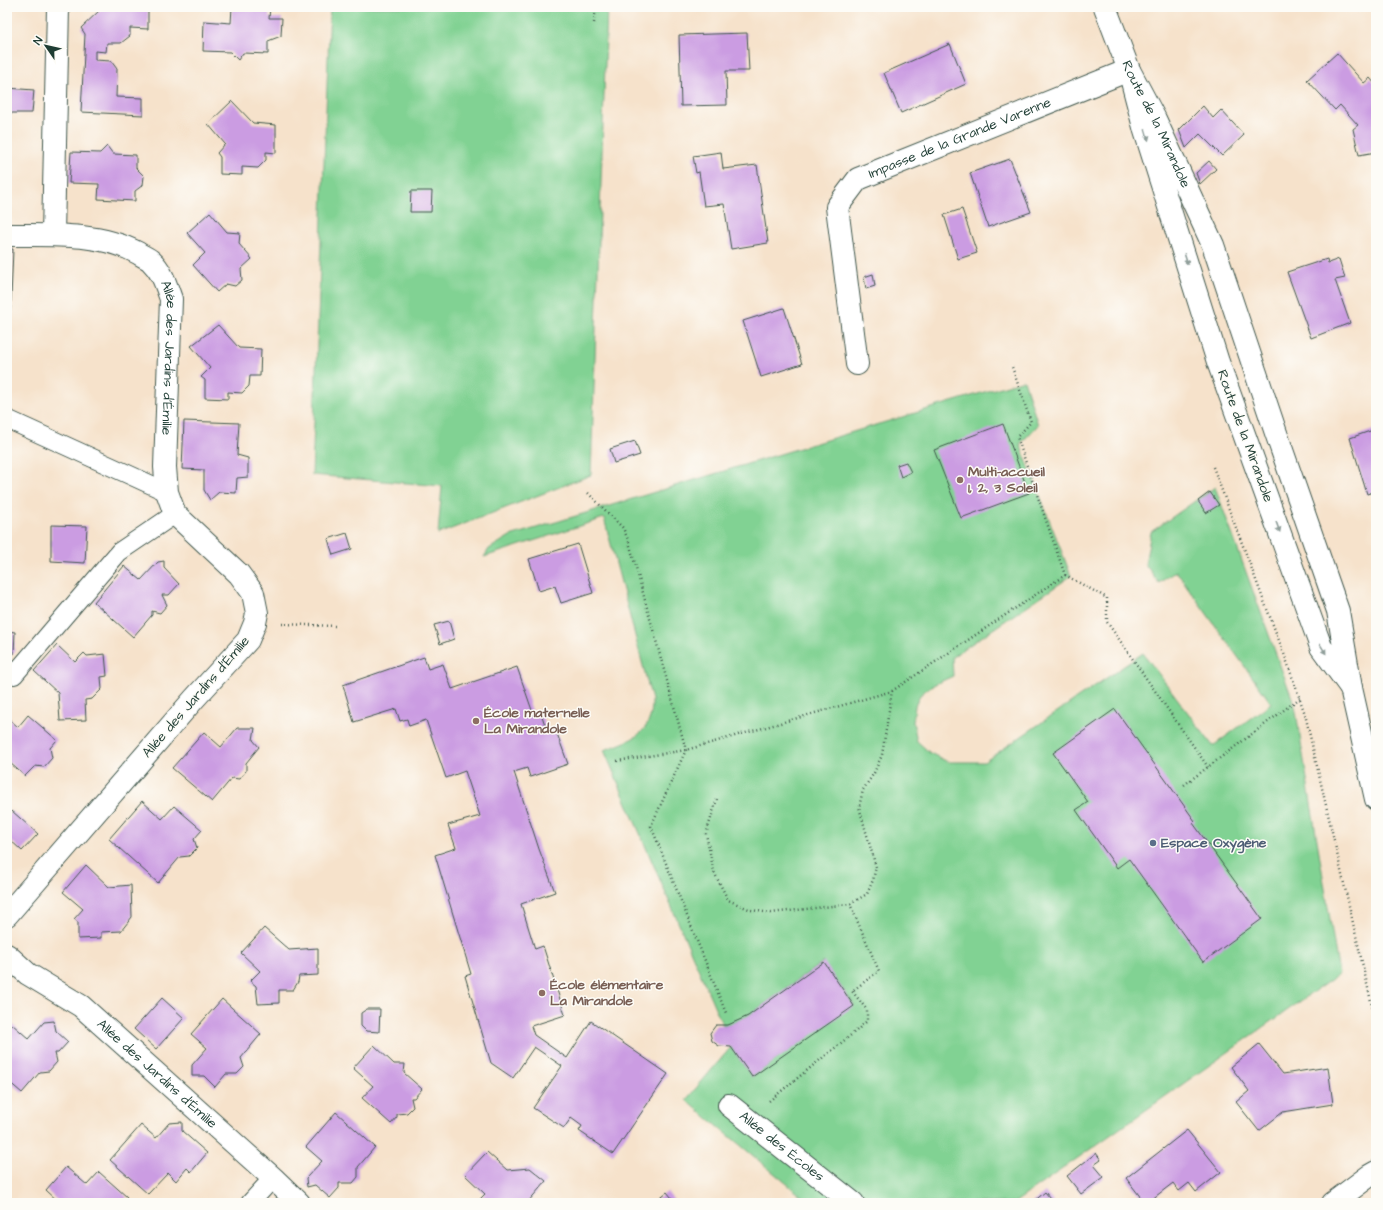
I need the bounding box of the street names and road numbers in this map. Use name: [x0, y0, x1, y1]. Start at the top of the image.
street label: Route de la Mirandole: [1116, 58, 1196, 192]
street label: Impasse de la Grande Varenne: [866, 92, 1055, 184]
street label: Allée des Jardins d'Émilie: [155, 277, 181, 436]
street label: Route de la Mirandole: [1212, 367, 1278, 505]
street label: Allée des Jardins d'Émilie: [137, 632, 255, 762]
street label: Allée des Jardins d'Émilie: [92, 1015, 222, 1134]
street label: Allée des Écoles: [735, 1107, 828, 1186]

